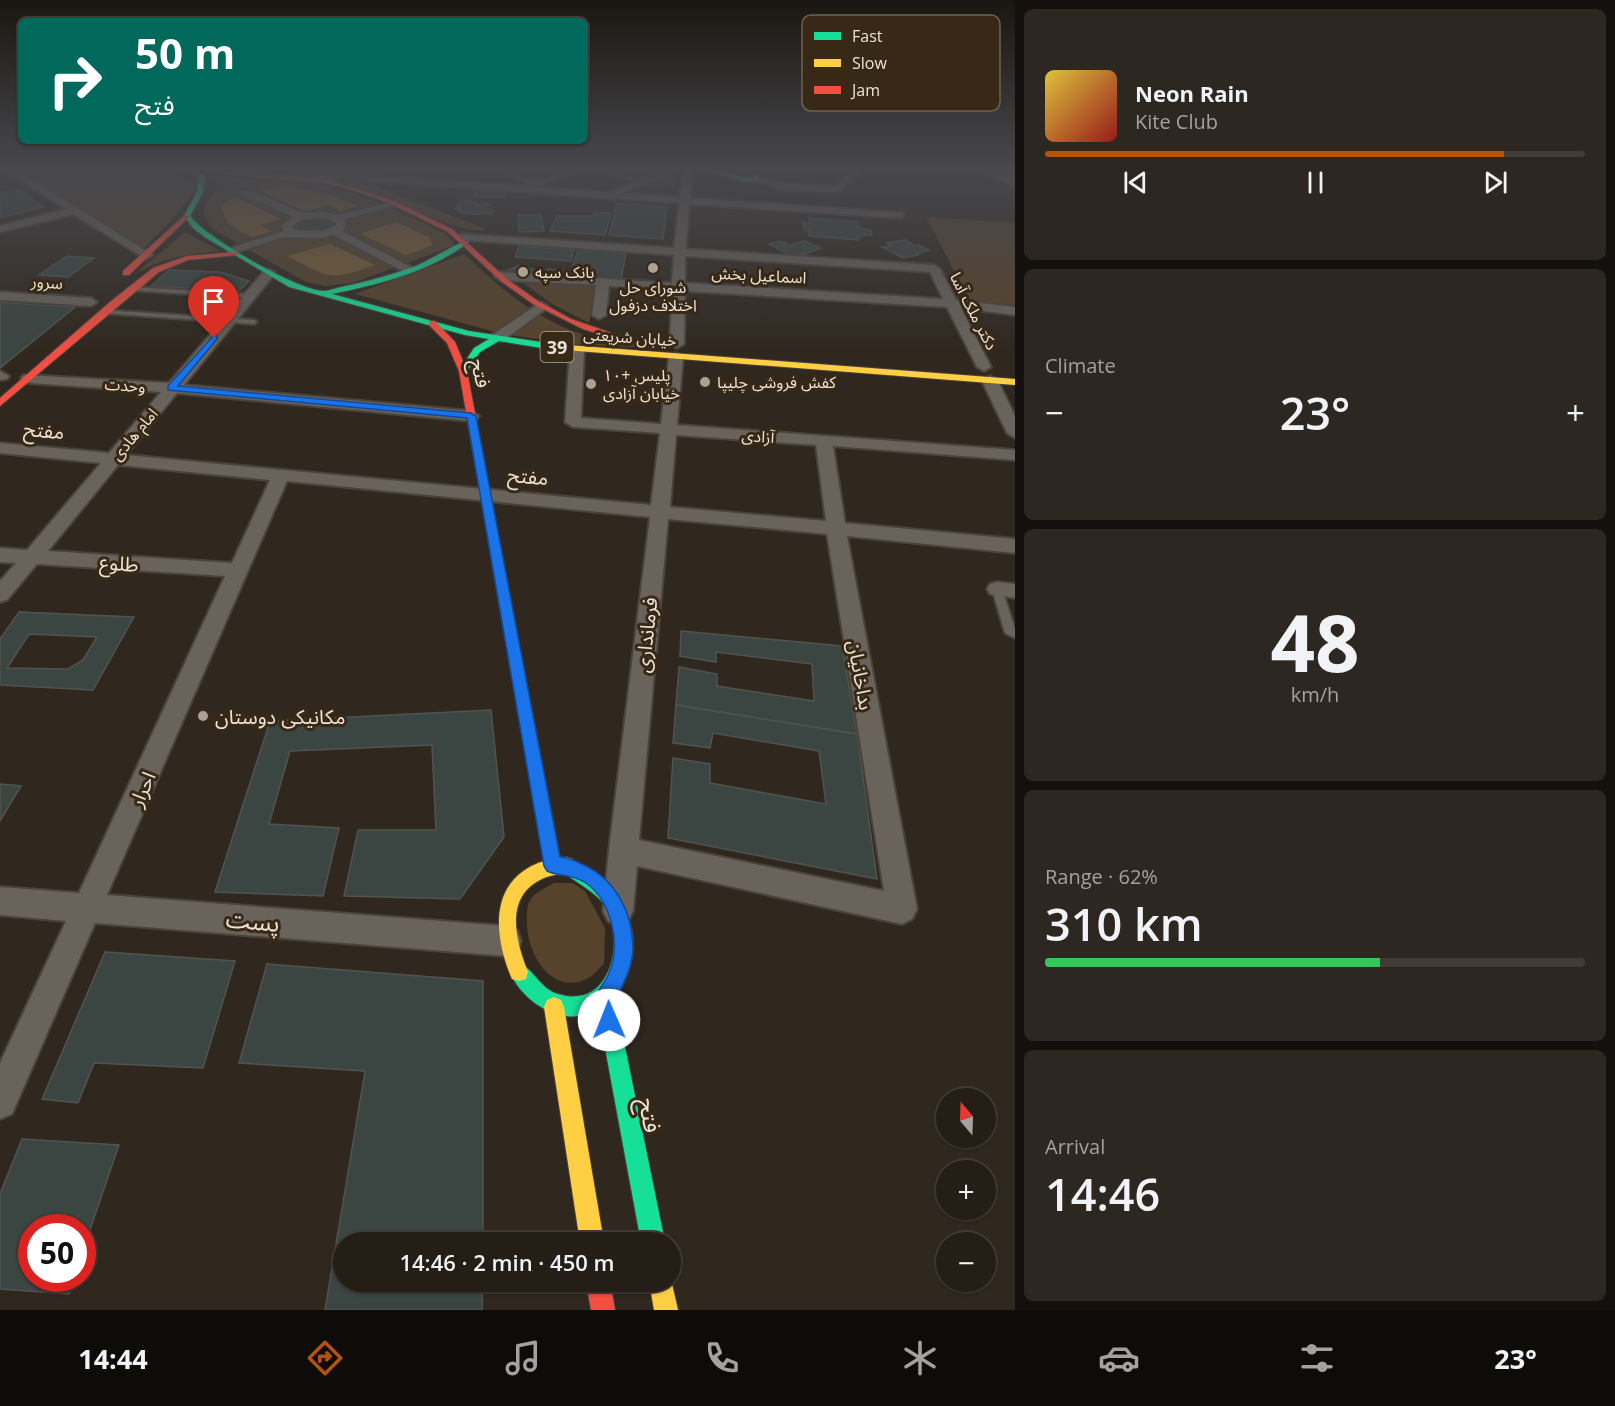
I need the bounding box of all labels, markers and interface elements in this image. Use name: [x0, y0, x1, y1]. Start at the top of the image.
legend: [802, 15, 1000, 111]
text: 50 m: [135, 24, 235, 81]
text: Fast: [852, 25, 883, 47]
icon: right: [36, 42, 114, 120]
text: Slow: [852, 52, 887, 74]
text: Neon Rain: [1135, 78, 1249, 108]
text: Jam: [850, 79, 880, 101]
text: فتح: [135, 86, 175, 123]
text: Kite Club: [1135, 108, 1218, 135]
icon: previous: [1119, 166, 1152, 199]
icon: pause: [1299, 166, 1332, 199]
icon: next: [1479, 166, 1512, 199]
place label: بانک سپه: [535, 261, 594, 283]
marker: شورای حل اختلاف دزفول: [646, 261, 660, 275]
street label: اسماعیل بخش: [711, 262, 807, 288]
marker: بانک سپه: [516, 265, 530, 279]
street label: دکتر ملک آسا: [945, 268, 1003, 354]
street label: سرور: [29, 270, 64, 294]
pin: [188, 276, 239, 338]
place label: شورای حل اختلاف دزفول: [609, 276, 697, 316]
icon: arrive: [197, 285, 230, 318]
street label: خیابان شریعتی: [583, 323, 677, 351]
road number: 39: [540, 332, 574, 362]
text: Climate: [1045, 352, 1116, 379]
street label: فتح: [462, 355, 498, 391]
place label: پلیس +۱۰ خیابان آزادی: [603, 364, 680, 404]
place label: کفش فروشی چلیپا: [717, 371, 836, 393]
street label: وحدت: [104, 373, 146, 397]
marker: کفش فروشی چلیپا: [698, 375, 712, 389]
marker: پلیس +۱۰ خیابان آزادی: [584, 377, 598, 391]
text: 23°: [1280, 382, 1350, 443]
text: −: [1045, 390, 1064, 435]
text: +: [1566, 390, 1585, 435]
street label: امام هادی: [106, 403, 164, 466]
street label: مفتح: [22, 415, 66, 447]
street label: آزادی: [741, 424, 776, 448]
street label: مفتح: [506, 461, 550, 493]
street label: طلوع: [98, 548, 139, 580]
text: 48: [1270, 589, 1360, 695]
street label: فرمانداری: [629, 596, 663, 674]
street label: بداخانیان: [842, 638, 880, 712]
text: km/h: [1291, 681, 1339, 708]
place label: مکانیکی دوستان: [215, 703, 346, 730]
marker: مکانیکی دوستان: [196, 709, 210, 723]
street label: احرار: [122, 767, 162, 812]
text: Range · 62%: [1045, 863, 1158, 890]
text: 310 km: [1045, 893, 1203, 954]
street label: پست: [225, 901, 281, 939]
position arrow: [577, 988, 641, 1052]
north arrow: [936, 1088, 996, 1148]
map controls: [936, 1088, 996, 1292]
street label: فتح: [629, 1095, 671, 1136]
text: Arrival: [1045, 1133, 1105, 1160]
button: +: [936, 1160, 996, 1220]
text: 14:46: [1045, 1163, 1160, 1224]
speed limit sign: 50: [18, 1214, 96, 1292]
button: −: [936, 1232, 996, 1292]
text: 14:46 · 2 min · 450 m: [399, 1247, 615, 1277]
icon: directions: [304, 1337, 346, 1379]
icon: music: [502, 1337, 544, 1379]
icon: phone: [701, 1337, 743, 1379]
icon: climate: [899, 1337, 941, 1379]
icon: car: [1098, 1337, 1140, 1379]
icon: filters: [1296, 1337, 1338, 1379]
text: 14:44: [78, 1340, 148, 1377]
text: 23°: [1494, 1340, 1537, 1377]

